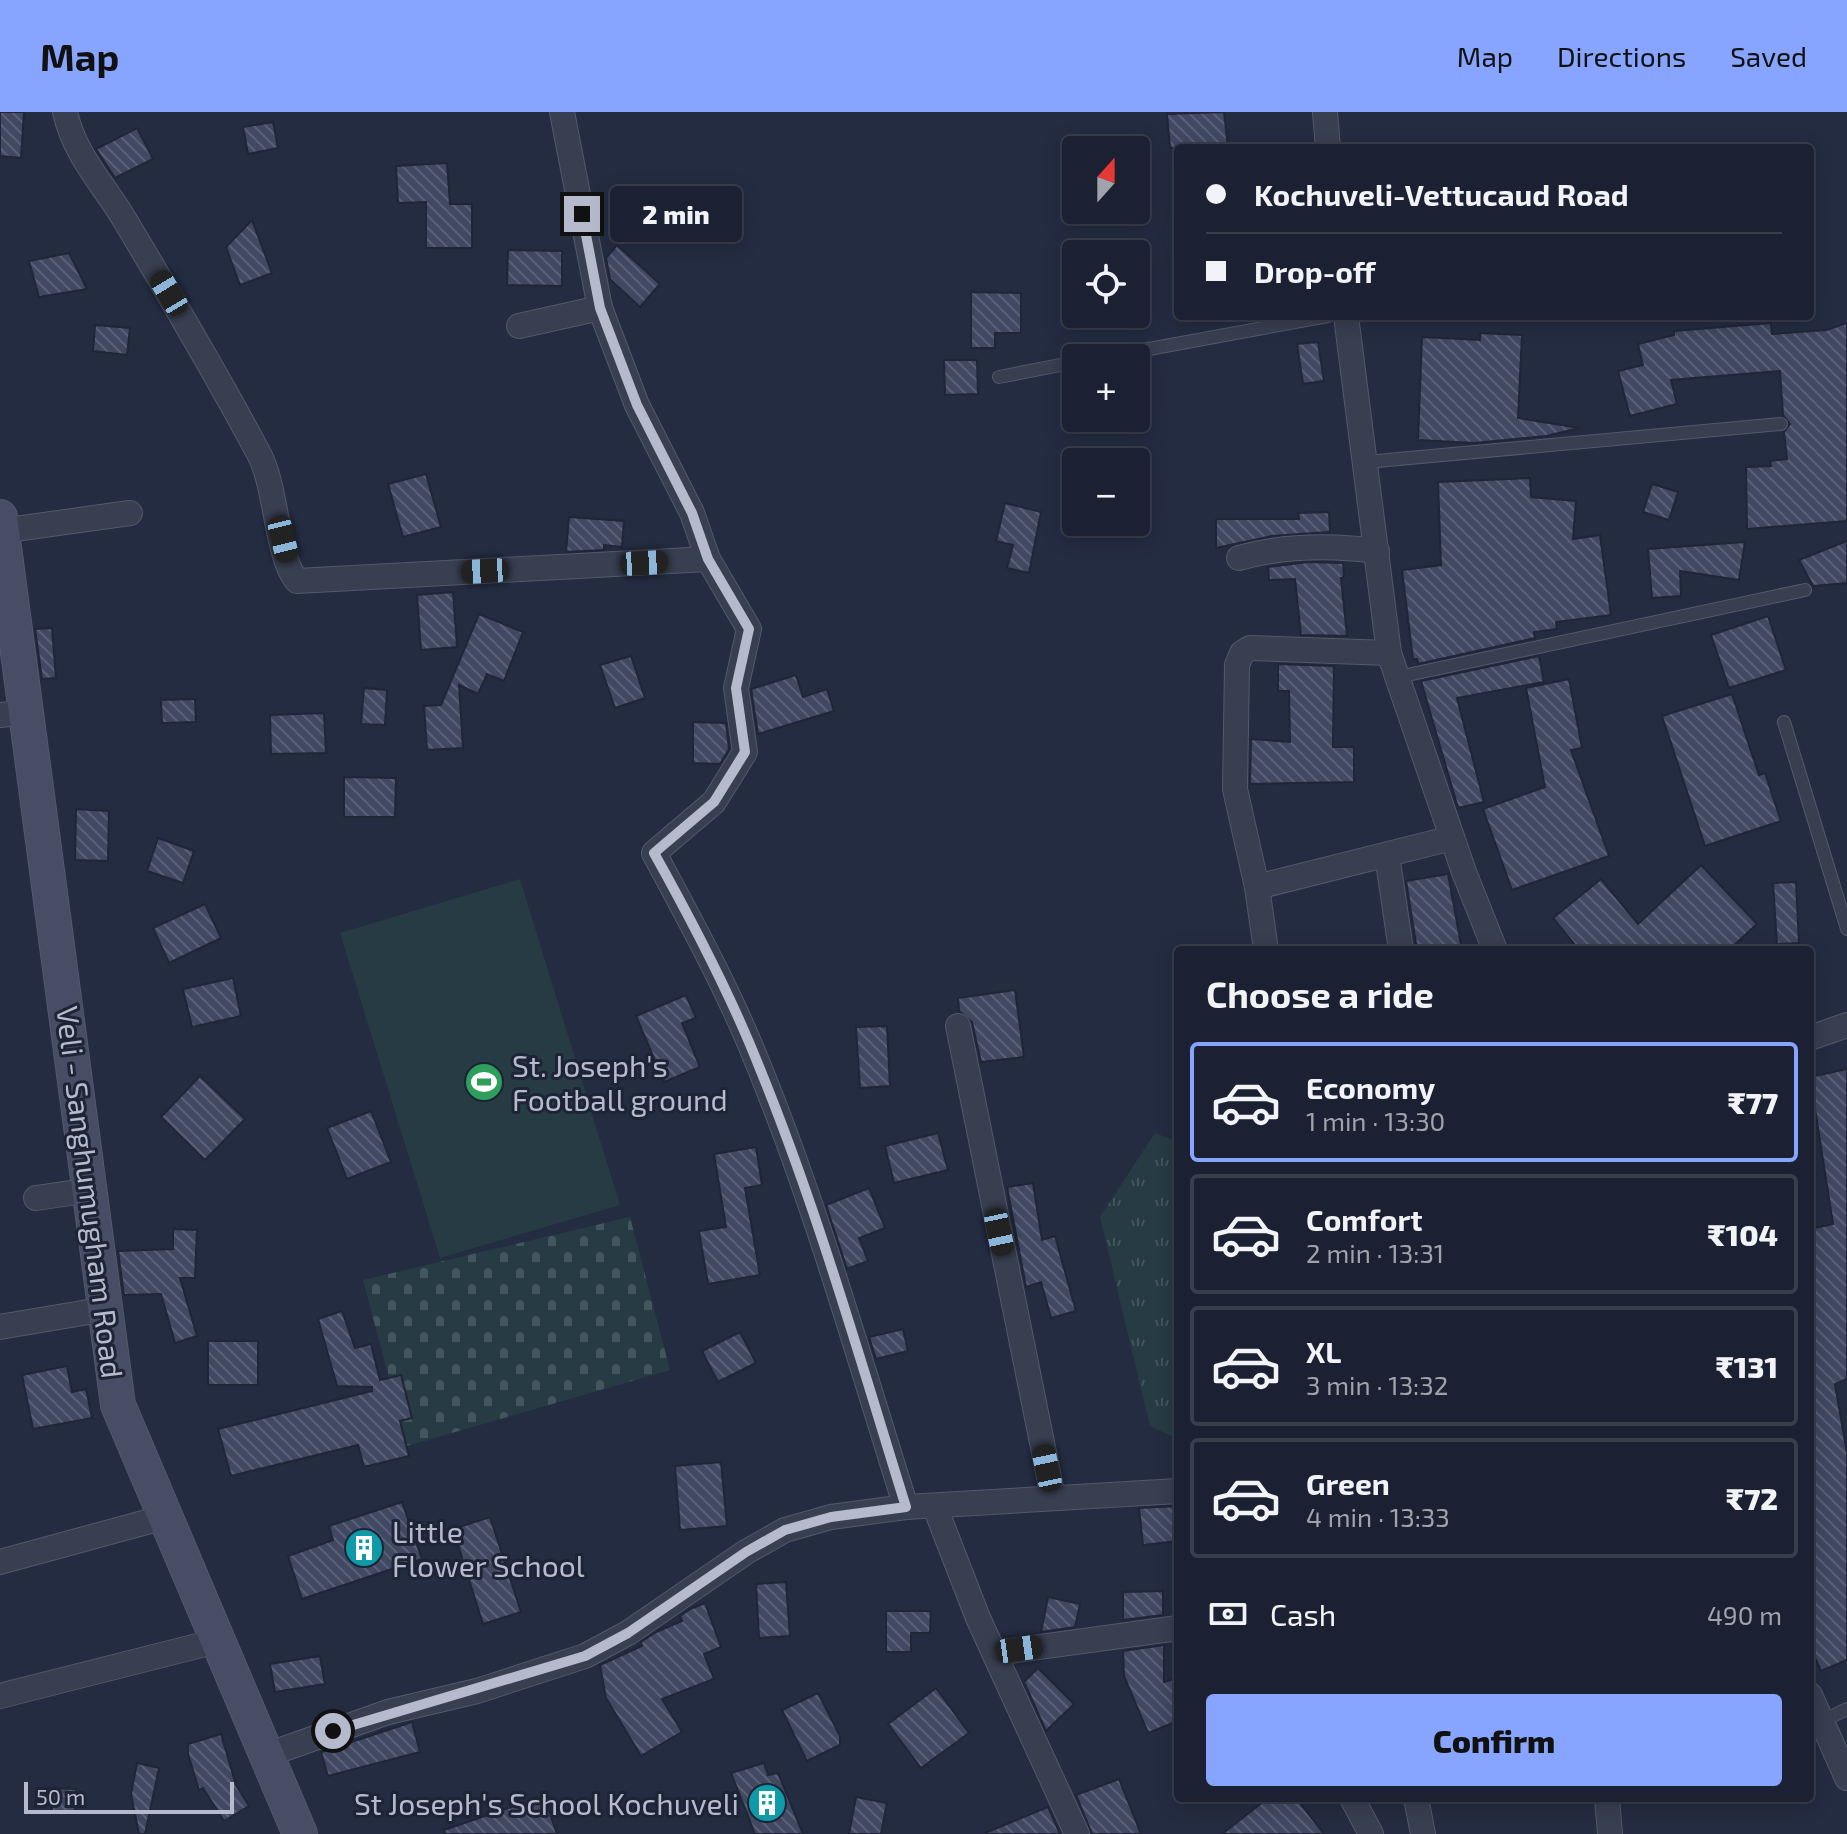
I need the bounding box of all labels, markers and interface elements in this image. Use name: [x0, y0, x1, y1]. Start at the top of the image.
text: Map: [40, 33, 119, 79]
text: Map: [1457, 39, 1513, 73]
text: Directions: [1557, 39, 1686, 73]
text: Saved: [1730, 39, 1807, 73]
north arrow: [1062, 136, 1150, 224]
map controls: [1062, 136, 1150, 536]
text: Kochuveli-Vettucaud Road: [1254, 176, 1629, 212]
callout: 2 min: [610, 186, 742, 242]
route end: [564, 196, 600, 232]
text: 2 min: [642, 198, 710, 229]
button: locate: [1062, 240, 1150, 328]
text: Drop-off: [1254, 253, 1376, 289]
car: [146, 266, 192, 320]
button: +: [1062, 344, 1150, 432]
button: −: [1062, 448, 1150, 536]
car: [266, 513, 300, 565]
car: [619, 550, 669, 576]
car: [460, 558, 510, 584]
text: Choose a ride: [1206, 972, 1434, 1015]
street label: Veli - Sanghumugham Road: [50, 1004, 132, 1380]
place label: St. Joseph's Football ground: [512, 1047, 728, 1117]
sports icon: St. Joseph's Football ground: [463, 1061, 505, 1103]
icon: car: [1210, 1066, 1282, 1138]
text: Economy: [1306, 1069, 1435, 1105]
text: ₹77: [1728, 1084, 1778, 1120]
text: 1 min · 13:30: [1306, 1105, 1445, 1136]
icon: car: [1210, 1198, 1282, 1270]
text: Comfort: [1306, 1201, 1423, 1237]
car: [982, 1206, 1016, 1258]
text: ₹104: [1708, 1216, 1778, 1252]
text: 2 min · 13:31: [1306, 1237, 1444, 1268]
icon: car: [1210, 1330, 1282, 1402]
text: XL: [1306, 1333, 1341, 1369]
text: ₹131: [1716, 1348, 1778, 1384]
text: 3 min · 13:32: [1306, 1369, 1448, 1400]
car: [1030, 1442, 1064, 1494]
icon: car: [1210, 1462, 1282, 1534]
text: Green: [1306, 1465, 1390, 1501]
text: ₹72: [1726, 1480, 1778, 1516]
text: 4 min · 13:33: [1306, 1501, 1450, 1532]
place label: Little Flower School: [392, 1513, 585, 1583]
building icon: Little Flower School: [343, 1527, 385, 1569]
icon: cash: [1206, 1592, 1250, 1636]
text: Cash: [1270, 1596, 1336, 1632]
text: 490 m: [1707, 1599, 1782, 1630]
car: [994, 1634, 1044, 1664]
button: Confirm: [1206, 1694, 1782, 1786]
route start: [315, 1713, 351, 1749]
scale bar: [24, 1778, 234, 1814]
building icon: St Joseph's School Kochuveli: [746, 1782, 788, 1824]
text: 50 m: [36, 1783, 85, 1809]
place label: St Joseph's School Kochuveli: [354, 1785, 739, 1821]

